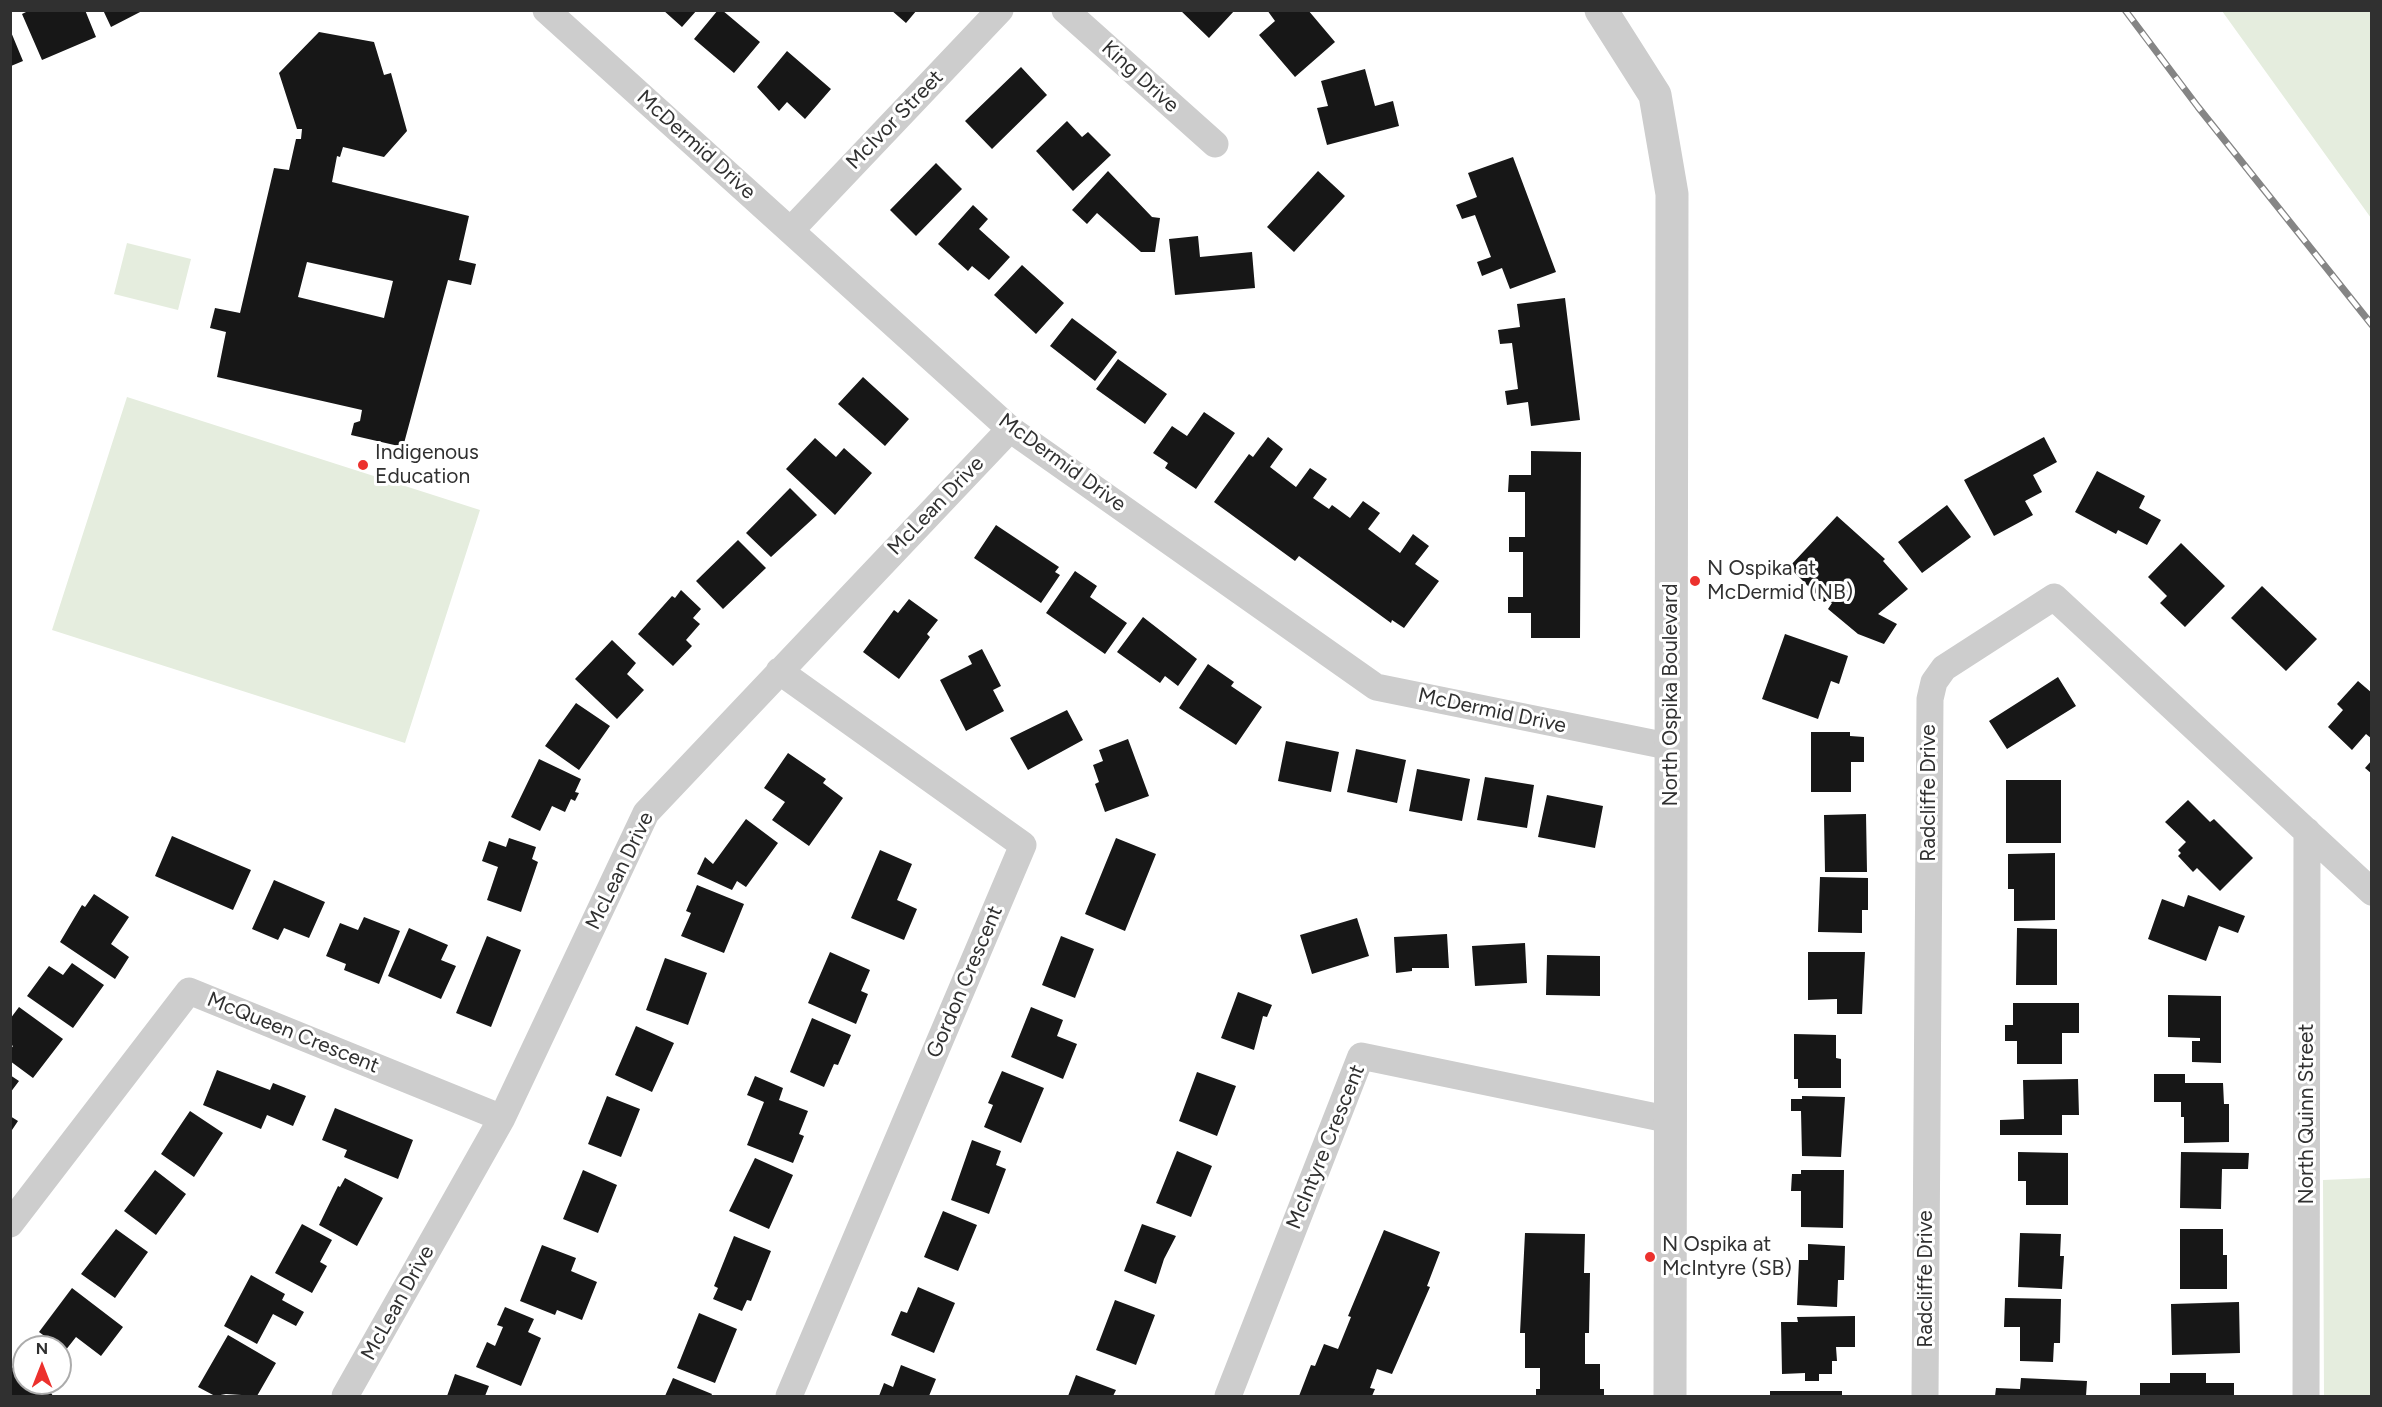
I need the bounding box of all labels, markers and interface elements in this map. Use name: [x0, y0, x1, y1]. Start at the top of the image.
street label: King Drive: [1096, 36, 1184, 118]
street label: McIvor Street: [841, 65, 949, 175]
street label: McDermid Drive: [631, 85, 761, 205]
street label: McDermid Drive: [994, 408, 1130, 518]
place label: Indigenous Education: [375, 440, 479, 490]
street label: McLean Drive: [883, 451, 989, 561]
marker: Indigenous Education: [356, 458, 370, 472]
place label: N Ospika at McDermid (NB): [1707, 556, 1853, 606]
marker: N Ospika at McDermid (NB): [1688, 574, 1702, 588]
street label: North Ospika Boulevard: [1658, 584, 1684, 806]
street label: McDermid Drive: [1416, 683, 1568, 739]
street label: Radcliffe Drive: [1916, 724, 1942, 862]
street label: McLean Drive: [581, 808, 659, 934]
street label: Gordon Crescent: [922, 902, 1008, 1062]
street label: McQueen Crescent: [203, 987, 383, 1079]
street label: North Quinn Street: [2294, 1024, 2320, 1204]
street label: McIntyre Crescent: [1281, 1061, 1371, 1233]
street label: Radcliffe Drive: [1913, 1210, 1939, 1348]
place label: N Ospika at McIntyre (SB): [1662, 1232, 1792, 1282]
street label: McLean Drive: [356, 1241, 440, 1365]
marker: N Ospika at McIntyre (SB): [1643, 1250, 1657, 1264]
north arrow: [12, 1335, 72, 1395]
text: N: [36, 1339, 48, 1358]

